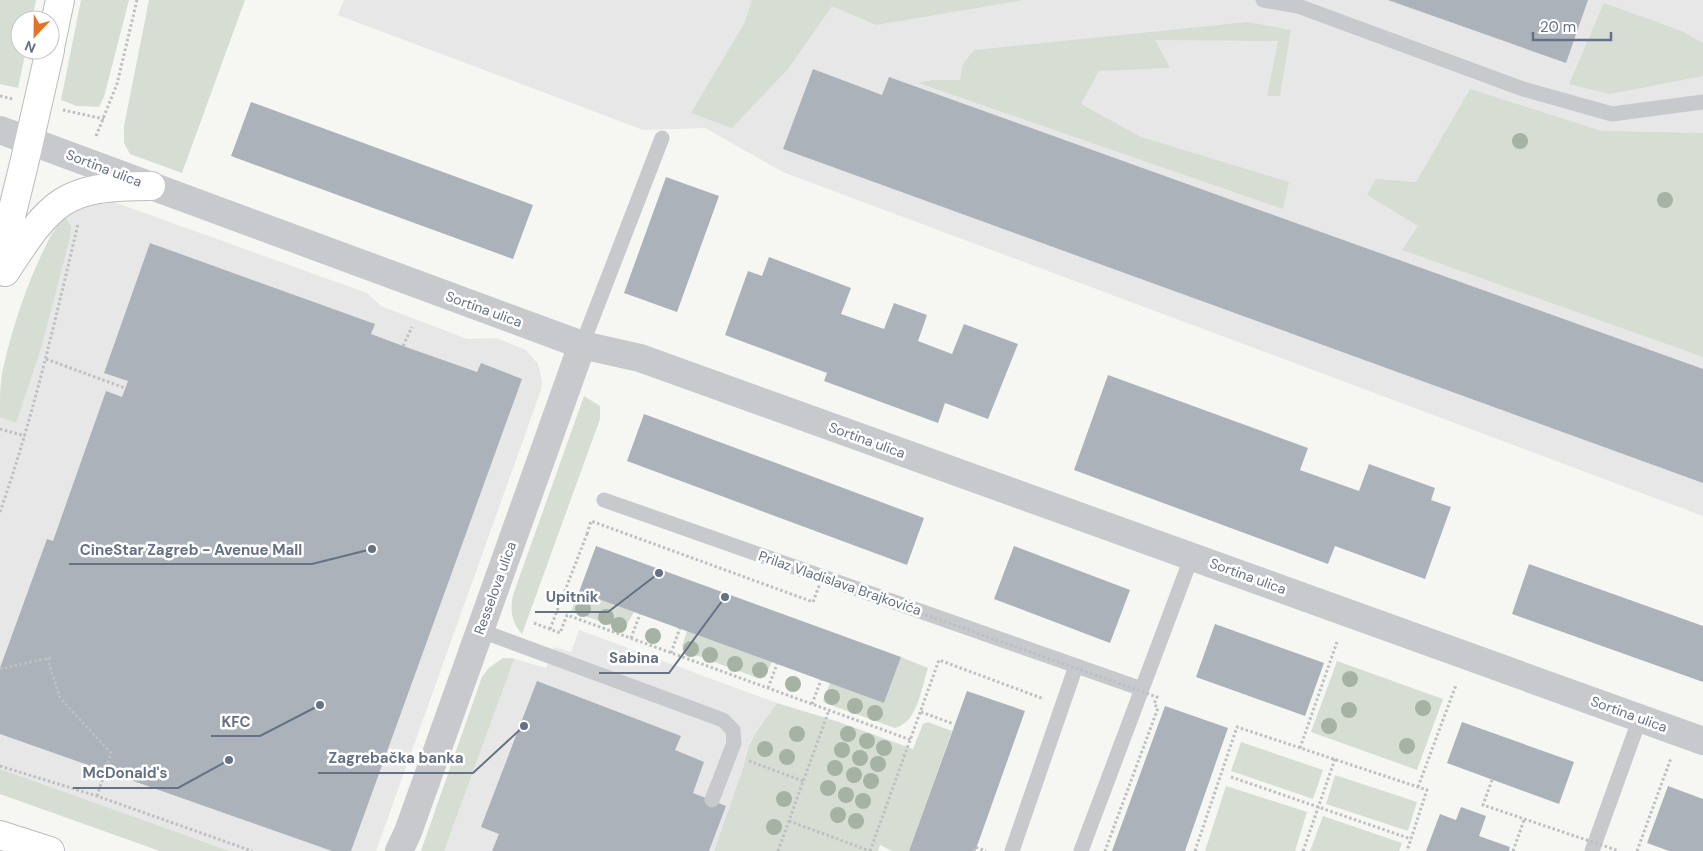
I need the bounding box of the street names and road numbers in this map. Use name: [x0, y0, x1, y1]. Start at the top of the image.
street label: Sortina ulica: [63, 145, 145, 191]
street label: Sortina ulica: [443, 287, 525, 331]
street label: Sortina ulica: [826, 418, 908, 462]
street label: Resselova ulica: [470, 539, 520, 637]
street label: Prilaz Vladislava Brajkovića: [756, 547, 924, 619]
street label: Sortina ulica: [1207, 554, 1289, 598]
street label: Sortina ulica: [1588, 692, 1670, 736]

